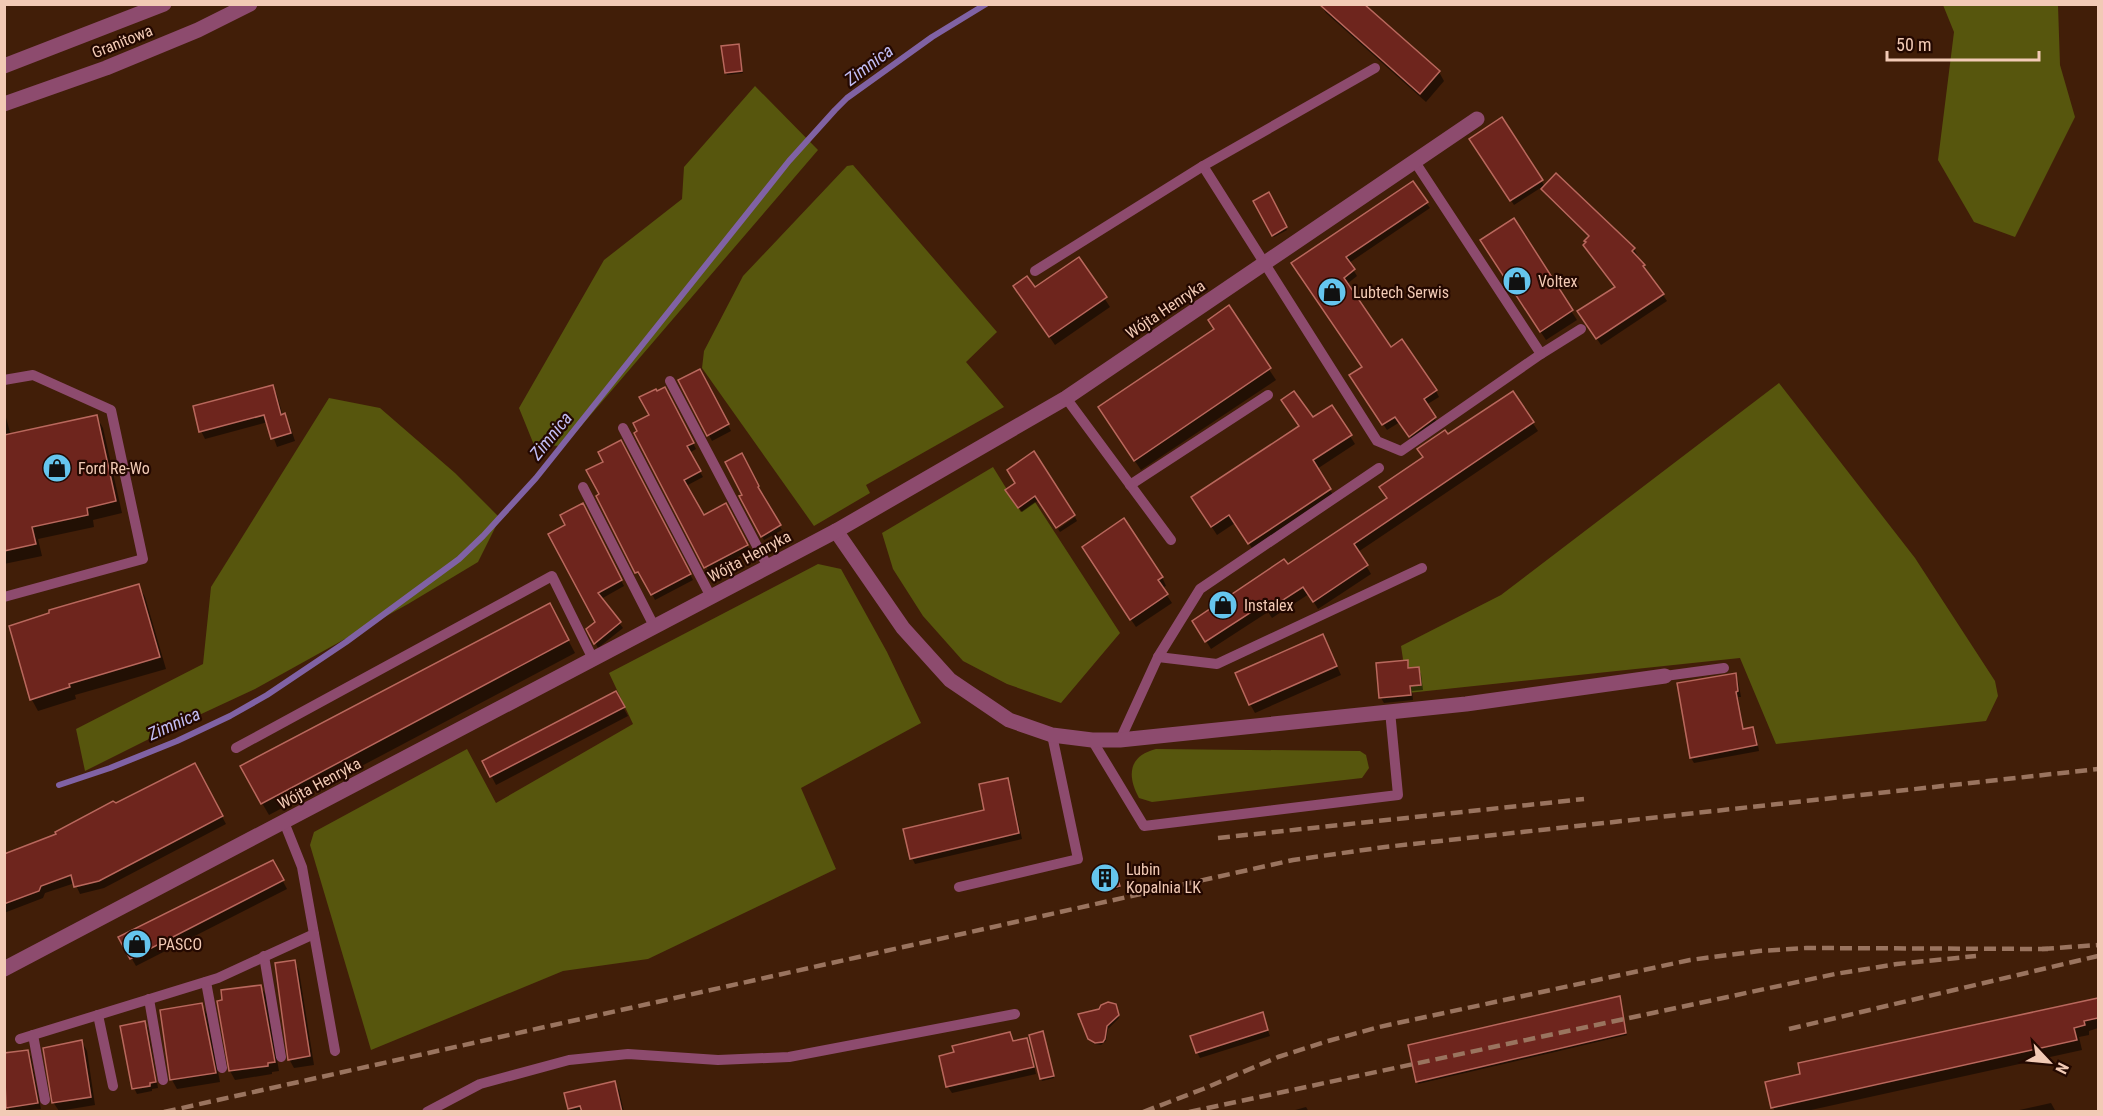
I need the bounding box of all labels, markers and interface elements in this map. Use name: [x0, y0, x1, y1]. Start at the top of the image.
street label: Granitowa: [89, 21, 155, 62]
scale bar: [1887, 24, 2038, 62]
text: 50 m: [1896, 34, 1931, 55]
water label: Zimnica: [840, 40, 897, 90]
shop icon: Voltex: [1501, 265, 1533, 297]
place label: Voltex: [1538, 272, 1578, 291]
street label: Wójta Henryka: [1122, 276, 1208, 343]
shop icon: Lubtech Serwis: [1316, 276, 1348, 308]
place label: Lubtech Serwis: [1353, 283, 1449, 302]
water label: Zimnica: [524, 408, 576, 465]
shop icon: Ford Re-Wo: [41, 452, 73, 484]
place label: Ford Re-Wo: [78, 459, 150, 478]
street label: Wójta Henryka: [704, 527, 794, 586]
shop icon: Instalex: [1207, 589, 1239, 621]
place label: Instalex: [1244, 596, 1294, 615]
water label: Zimnica: [143, 703, 203, 745]
street label: Wójta Henryka: [274, 754, 364, 813]
place label: Lubin Kopalnia LK: [1126, 860, 1201, 897]
building icon: Lubin Kopalnia LK: [1089, 862, 1121, 894]
shop icon: PASCO: [121, 928, 153, 960]
place label: PASCO: [158, 935, 202, 954]
north arrow: [2019, 1032, 2079, 1092]
text: N: [2051, 1060, 2073, 1077]

